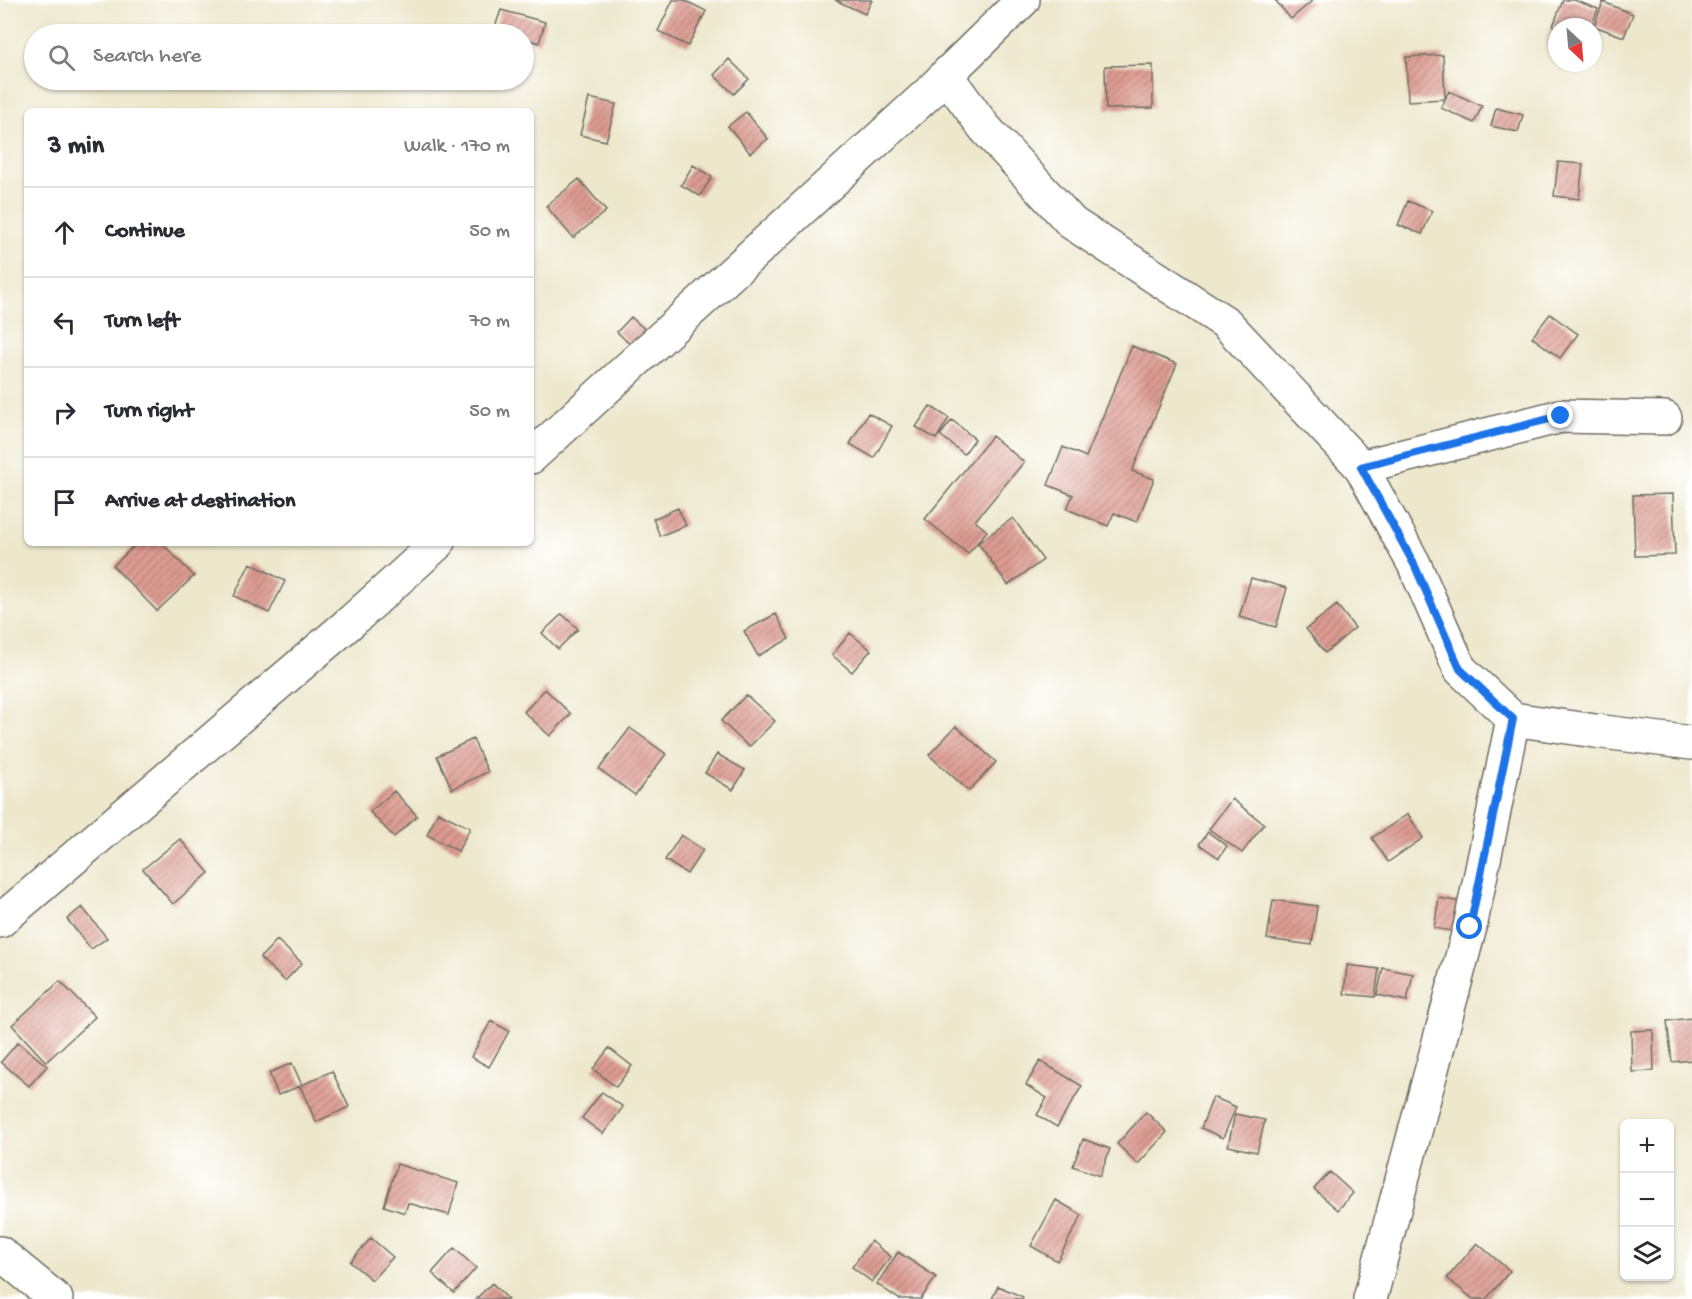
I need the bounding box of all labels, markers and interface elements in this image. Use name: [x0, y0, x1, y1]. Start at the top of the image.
north arrow: [1548, 18, 1602, 72]
search box: [24, 24, 534, 90]
icon: search: [45, 41, 78, 74]
text: Search here: [93, 44, 201, 70]
text: 3 min: [48, 132, 104, 163]
text: Walk · 170 m: [404, 136, 510, 159]
icon: ahead: [48, 216, 81, 249]
text: Continue: [105, 219, 185, 245]
text: 50 m: [469, 221, 510, 244]
icon: left: [48, 306, 81, 339]
text: Turn left: [105, 309, 179, 335]
text: 70 m: [469, 311, 510, 334]
icon: right: [48, 396, 81, 429]
text: Turn right: [105, 399, 193, 425]
text: 50 m: [469, 401, 510, 424]
route end: [1547, 402, 1573, 428]
icon: arrive: [48, 486, 81, 519]
text: Arrive at destination: [105, 489, 295, 515]
route start: [1456, 913, 1482, 939]
map controls: [1620, 1119, 1674, 1281]
button: +: [1620, 1119, 1674, 1173]
button: −: [1620, 1173, 1674, 1227]
button: layers: [1620, 1227, 1674, 1281]

